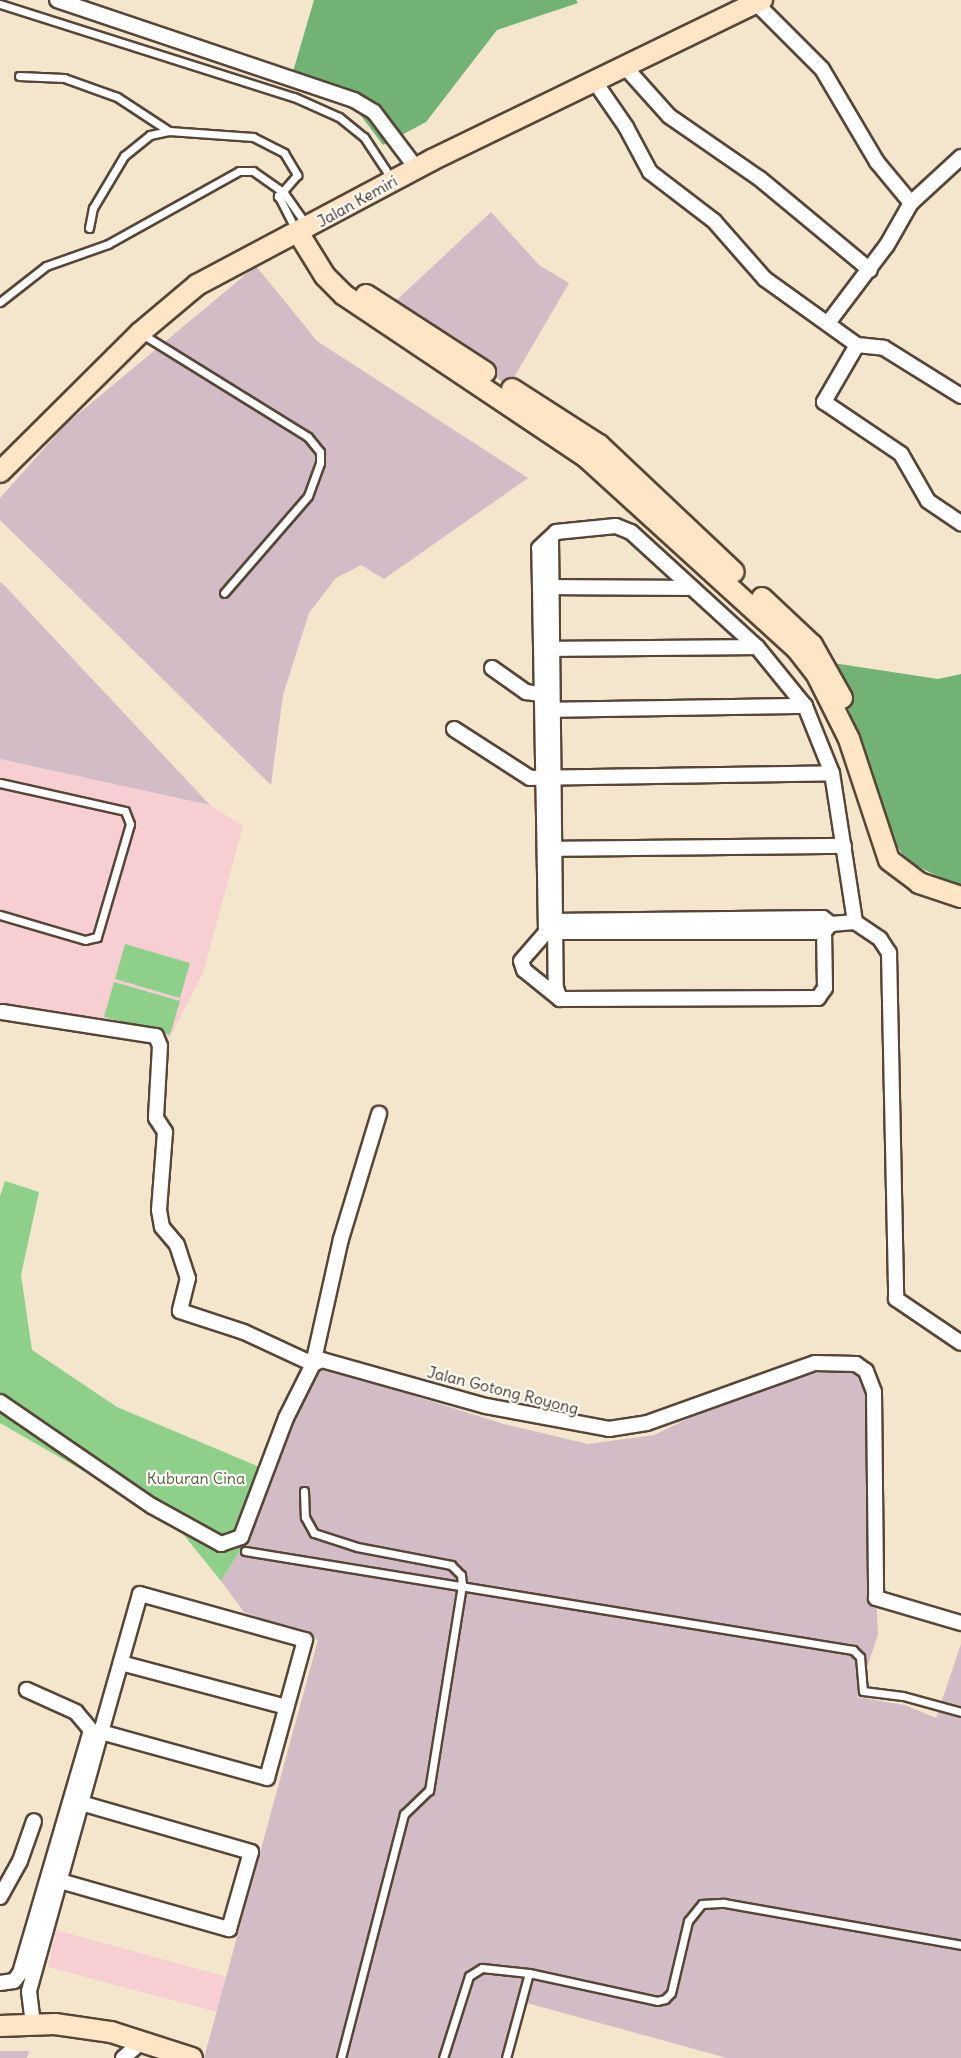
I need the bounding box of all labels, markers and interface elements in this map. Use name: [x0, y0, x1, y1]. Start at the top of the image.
street label: Jalan Kemiri: [313, 171, 401, 231]
street label: Jalan Gotong Royong: [425, 1362, 581, 1418]
park label: Kuburan Cina: [147, 1468, 245, 1488]

